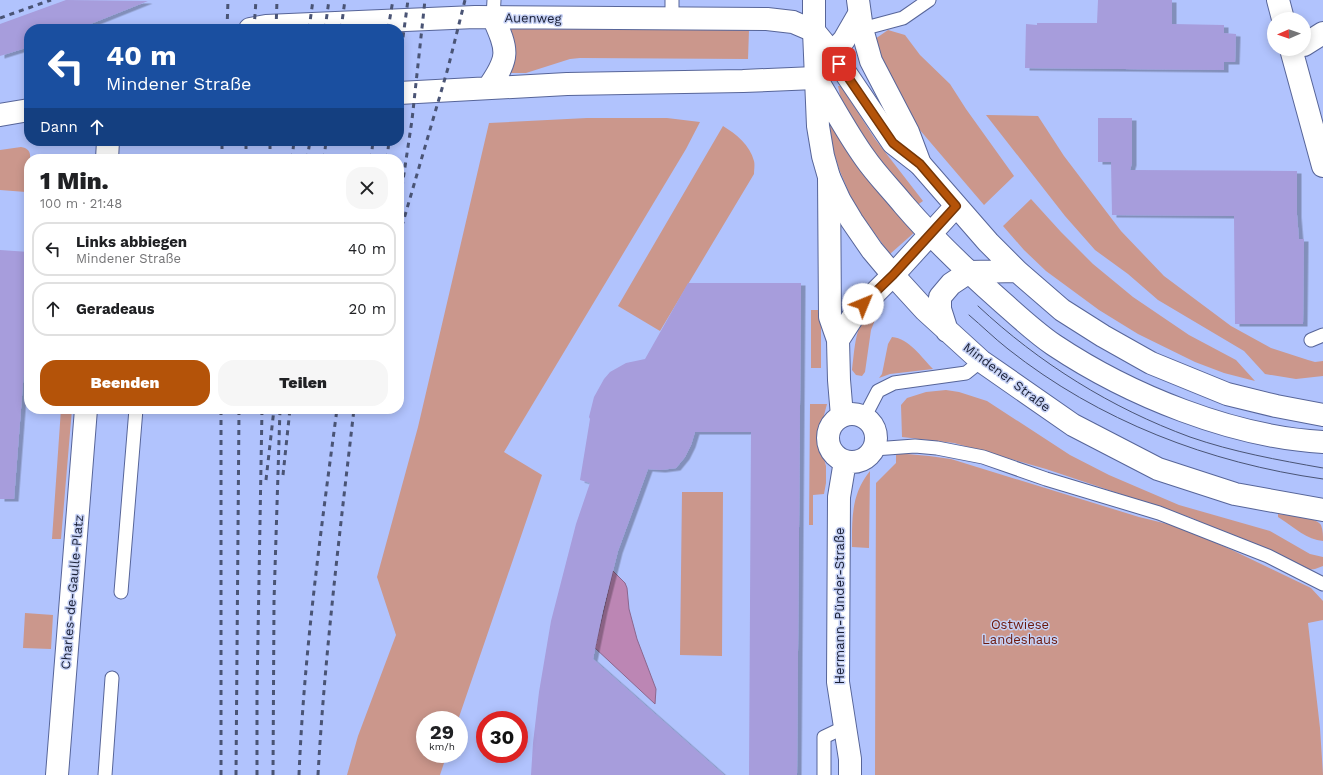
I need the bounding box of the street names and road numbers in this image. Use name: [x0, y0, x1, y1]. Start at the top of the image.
street label: Auenweg: [504, 10, 562, 26]
street label: Mindener Straße: [961, 339, 1053, 415]
street label: Charles-de-Gaulle-Platz: [58, 514, 86, 670]
street label: Hermann-Pünder-Straße: [832, 528, 847, 684]

